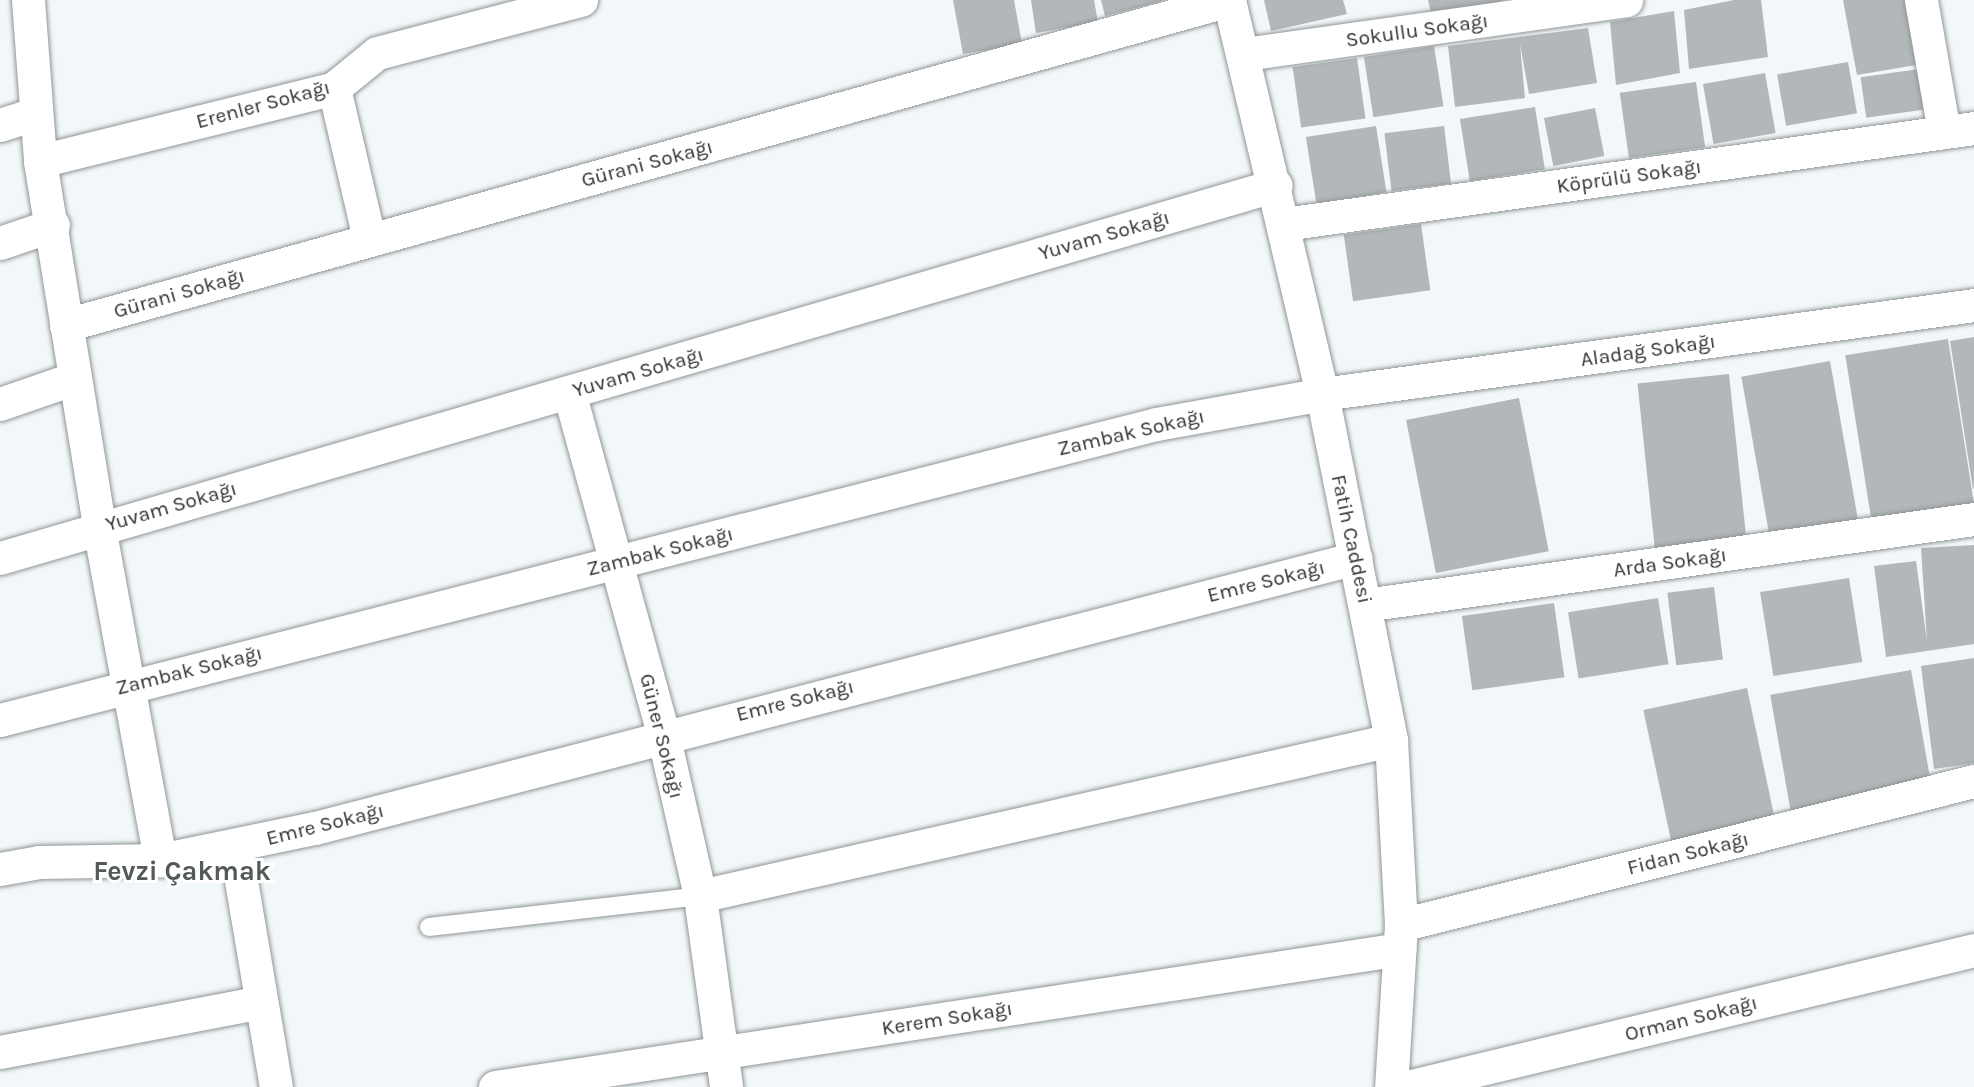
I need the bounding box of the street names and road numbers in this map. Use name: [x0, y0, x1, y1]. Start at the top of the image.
street label: Sokullu Sokağı: [1344, 8, 1490, 52]
street label: Erenler Sokağı: [193, 74, 333, 134]
street label: Gürani Sokağı: [579, 133, 715, 193]
street label: Köprülü Sokağı: [1555, 153, 1703, 199]
street label: Yuvam Sokağı: [1036, 204, 1172, 266]
street label: Gürani Sokağı: [111, 262, 247, 324]
street label: Aladağ Sokağı: [1579, 328, 1717, 372]
street label: Yuvam Sokağı: [570, 341, 706, 403]
street label: Zambak Sokağı: [1055, 403, 1207, 461]
street label: Fatih Caddesi: [1326, 472, 1378, 606]
street label: Yuvam Sokağı: [103, 475, 239, 537]
street label: Zambak Sokağı: [584, 521, 736, 581]
street label: Arda Sokağı: [1612, 542, 1728, 582]
street label: Emre Sokağı: [1204, 554, 1328, 608]
street label: Zambak Sokağı: [113, 640, 265, 700]
street label: Güner Sokağı: [634, 671, 690, 801]
street label: Emre Sokağı: [733, 673, 857, 727]
street label: Emre Sokağı: [263, 797, 387, 851]
street label: Fidan Sokağı: [1625, 826, 1751, 880]
street label: Orman Sokağı: [1622, 989, 1760, 1047]
street label: Kerem Sokağı: [880, 995, 1014, 1041]

